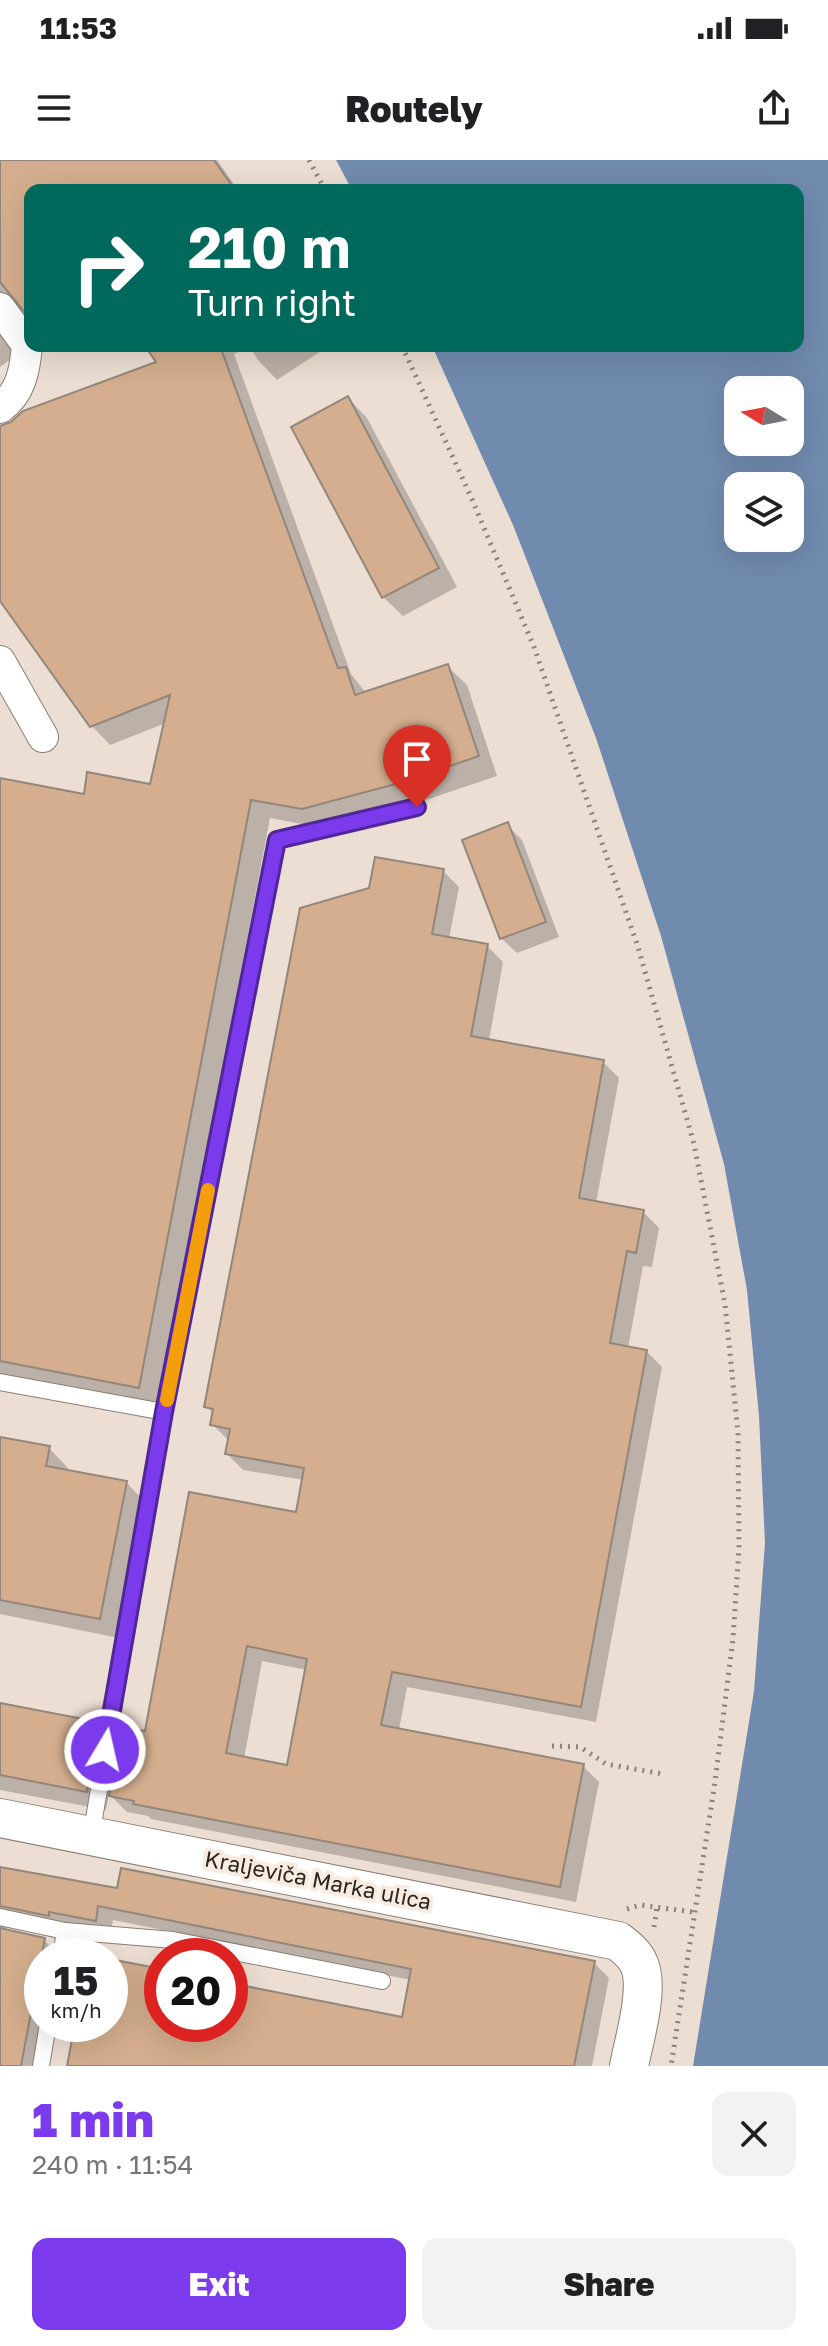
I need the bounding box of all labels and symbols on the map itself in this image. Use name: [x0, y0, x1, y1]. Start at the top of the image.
north arrow: [724, 376, 804, 456]
pin: [383, 725, 451, 807]
position arrow: [63, 1708, 147, 1792]
street label: Kraljeviča Marka ulica: [203, 1844, 434, 1915]
speed limit sign: 20: [144, 1938, 248, 2042]

